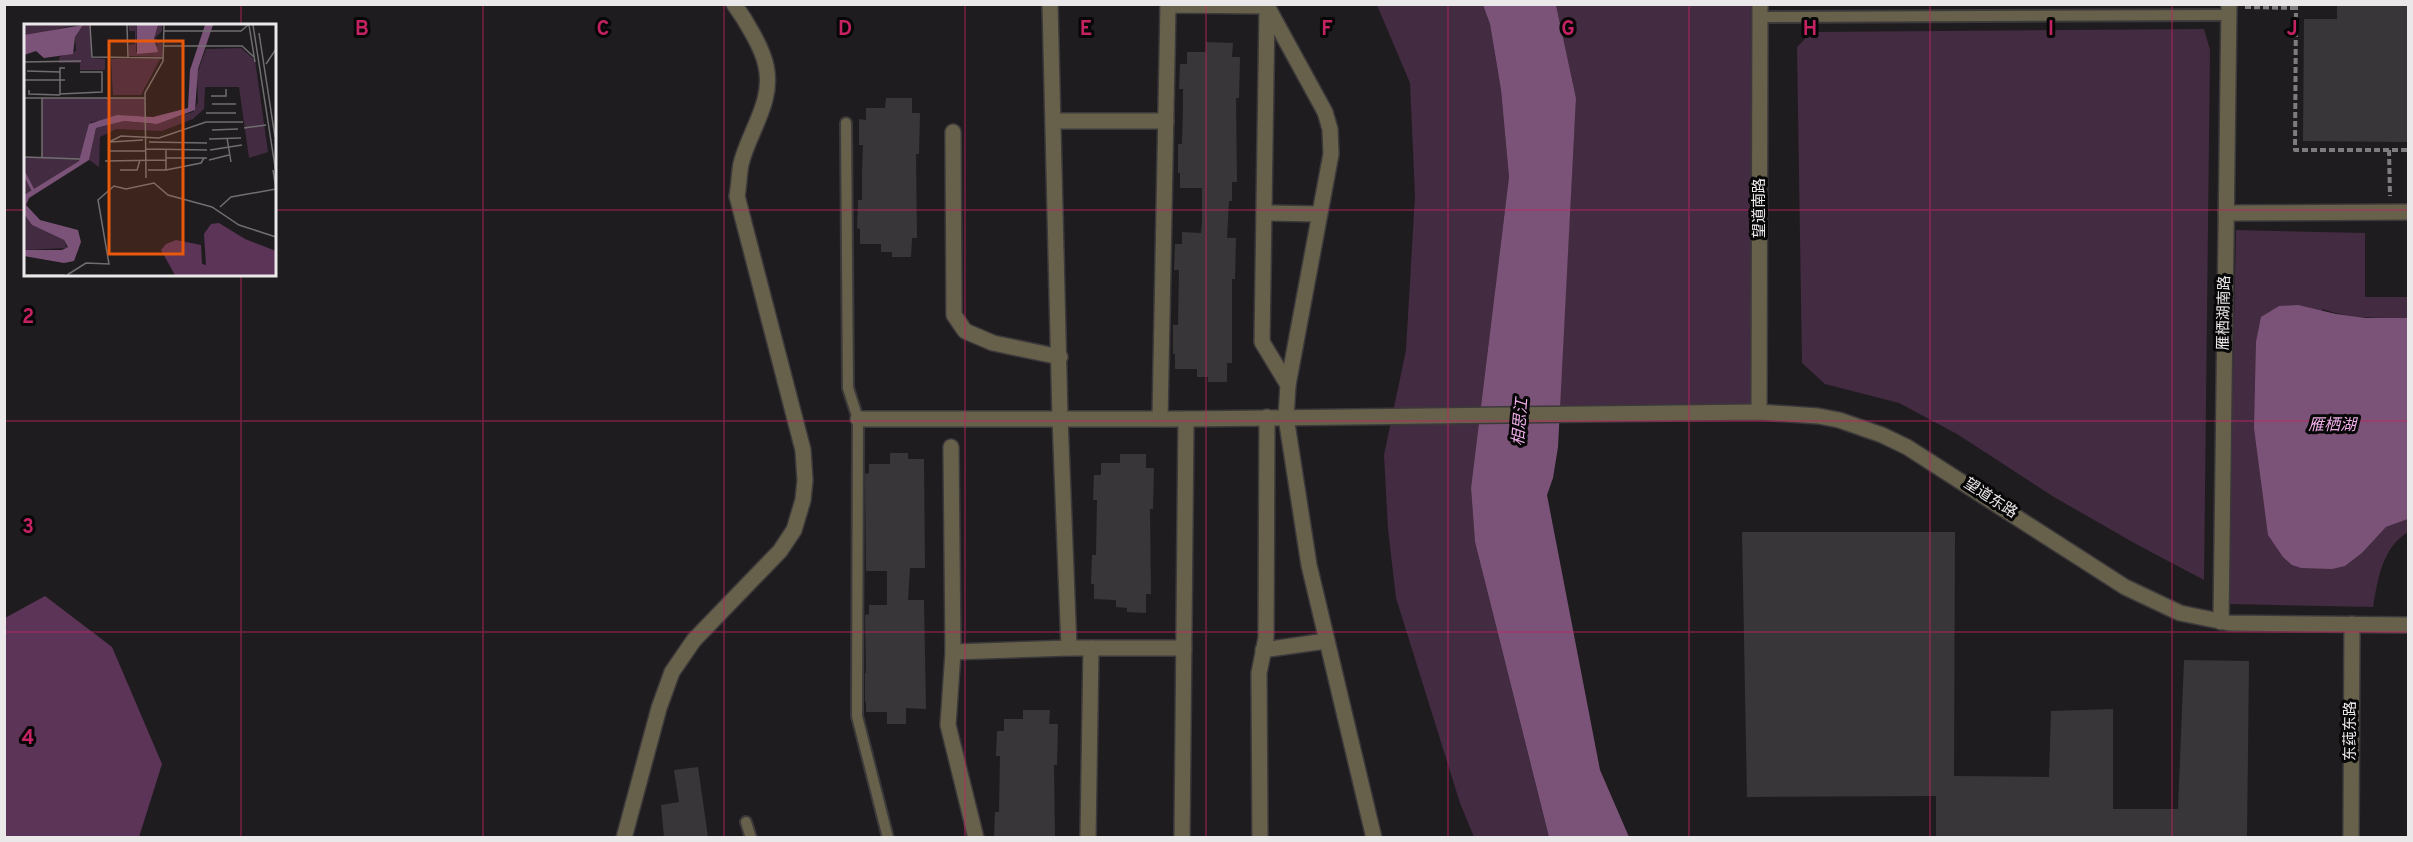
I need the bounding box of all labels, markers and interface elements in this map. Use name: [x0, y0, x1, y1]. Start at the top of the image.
text: B: [355, 17, 369, 43]
text: C: [597, 17, 609, 43]
text: D: [838, 17, 852, 43]
text: E: [1080, 17, 1092, 43]
text: F: [1321, 17, 1333, 43]
text: G: [1561, 17, 1575, 43]
text: H: [1803, 17, 1817, 43]
text: I: [2048, 17, 2054, 43]
text: J: [2286, 17, 2298, 43]
inset map: [24, 24, 276, 276]
street label: 望道南路: [1751, 178, 1770, 238]
street label: 雁栖湖南路: [2215, 275, 2235, 351]
text: 2: [22, 305, 34, 331]
water label: 相思江: [1509, 395, 1533, 447]
water label: 雁栖湖: [2308, 416, 2359, 436]
street label: 望道东路: [1960, 475, 2020, 523]
text: 3: [22, 515, 34, 541]
street label: 东莼东路: [2342, 701, 2361, 761]
text: 4: [22, 726, 34, 752]

